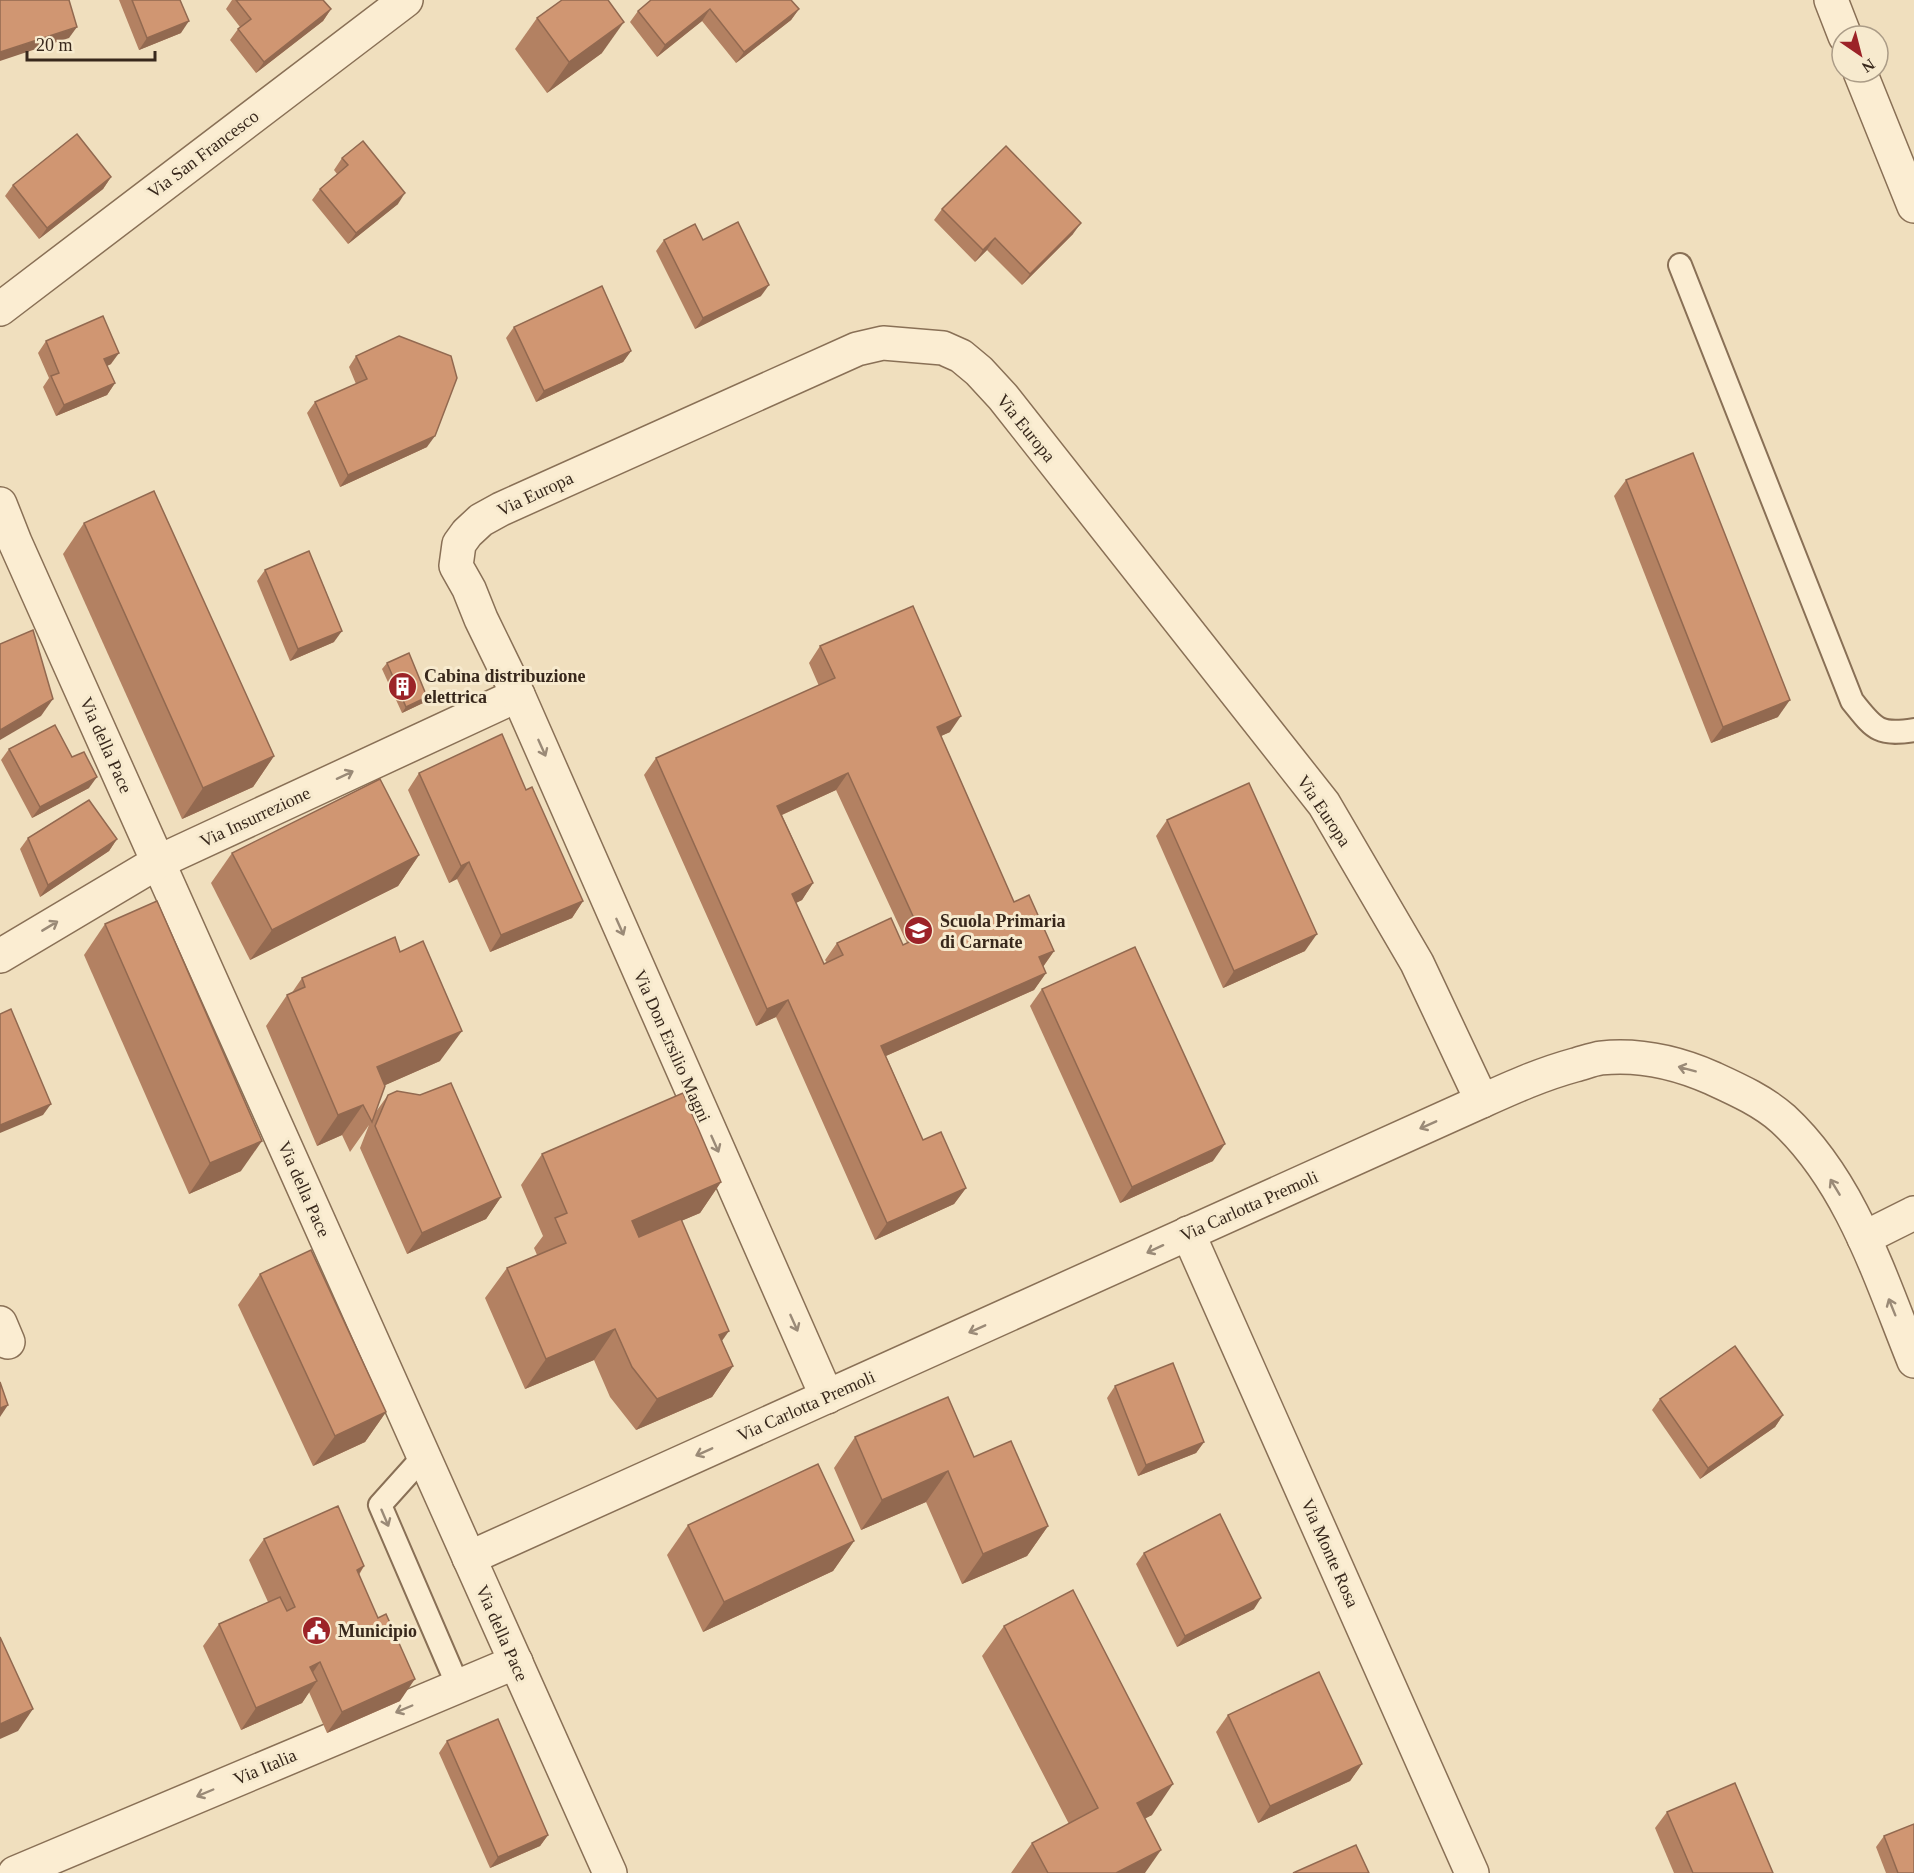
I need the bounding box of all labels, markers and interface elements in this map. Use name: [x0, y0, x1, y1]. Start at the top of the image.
scale bar: [27, 24, 154, 62]
north arrow: [1830, 24, 1890, 84]
text: 20 m: [36, 35, 73, 55]
text: N: [1858, 56, 1878, 76]
street label: Via San Francesco: [144, 106, 262, 202]
street label: Via Europa: [993, 390, 1059, 466]
street label: Via Europa: [494, 468, 576, 520]
place label: Cabina distribuzione elettrica: [424, 666, 586, 707]
building icon: Cabina distribuzione elettrica: [387, 670, 419, 702]
street label: Via della Pace: [76, 694, 136, 796]
one-way arrow: [537, 739, 548, 757]
one-way arrow: [335, 769, 353, 781]
street label: Via Europa: [1293, 772, 1355, 850]
street label: Via Insurrezione: [197, 783, 313, 851]
place label: Scuola Primaria di Carnate: [940, 911, 1065, 952]
school or university icon: Scuola Primaria di Carnate: [903, 915, 935, 947]
one-way arrow: [615, 918, 626, 936]
one-way arrow: [41, 919, 58, 931]
street label: Via Don Ersilio Magni: [629, 967, 715, 1125]
one-way arrow: [1678, 1063, 1697, 1074]
one-way arrow: [1420, 1120, 1438, 1131]
one-way arrow: [711, 1135, 722, 1153]
street label: Via della Pace: [274, 1138, 334, 1240]
street label: Via Carlotta Premoli: [1177, 1167, 1321, 1245]
one-way arrow: [1829, 1179, 1841, 1196]
one-way arrow: [1146, 1244, 1164, 1255]
one-way arrow: [1886, 1298, 1897, 1317]
one-way arrow: [789, 1313, 800, 1331]
one-way arrow: [969, 1324, 987, 1335]
street label: Via Carlotta Premoli: [734, 1367, 878, 1445]
one-way arrow: [695, 1447, 713, 1459]
street label: Via Monte Rosa: [1297, 1496, 1363, 1610]
one-way arrow: [380, 1508, 391, 1526]
street label: Via della Pace: [472, 1582, 532, 1684]
public building icon: Municipio: [301, 1615, 333, 1647]
place label: Municipio: [338, 1621, 417, 1641]
one-way arrow: [395, 1704, 414, 1715]
street label: Via Italia: [231, 1745, 299, 1789]
one-way arrow: [196, 1788, 215, 1799]

